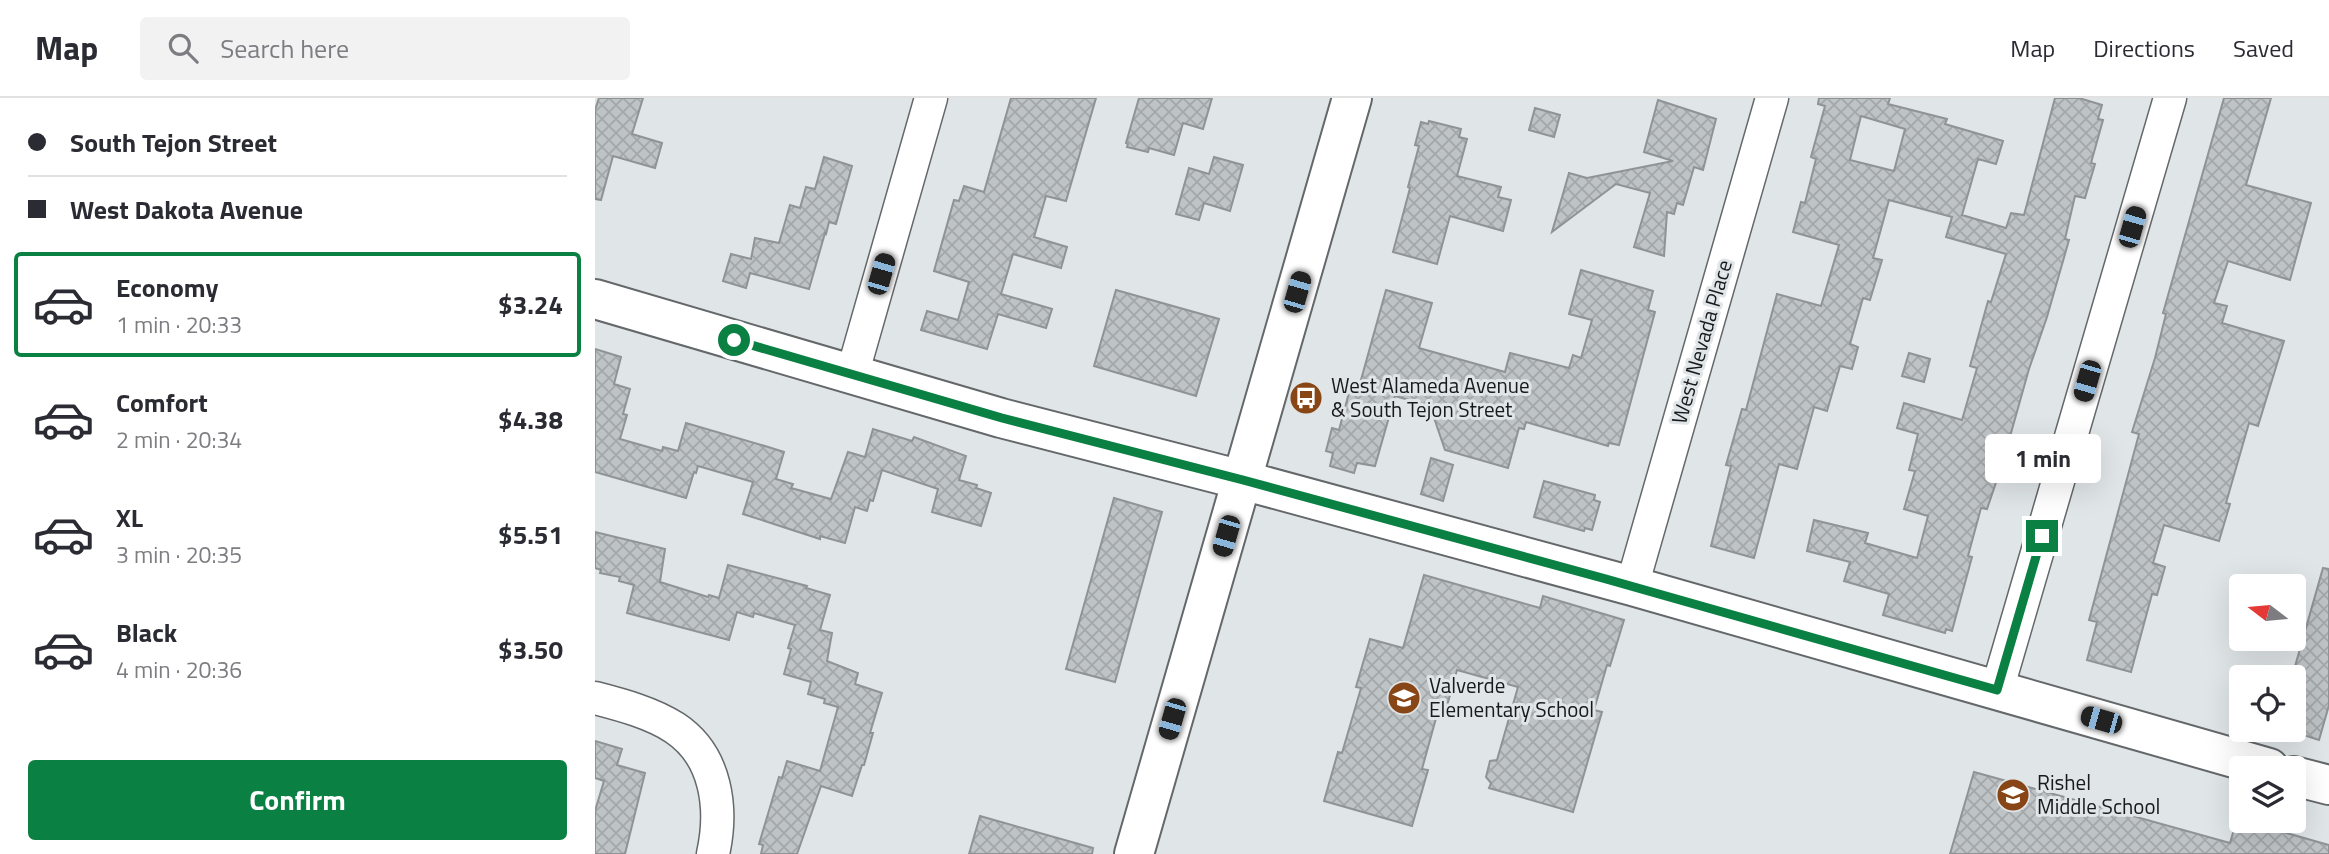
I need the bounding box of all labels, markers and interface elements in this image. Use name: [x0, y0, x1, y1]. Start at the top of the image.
search box: [140, 17, 630, 80]
text: Map: [35, 23, 98, 73]
icon: search: [164, 29, 202, 67]
text: Search here: [220, 29, 349, 68]
text: Map: [2010, 30, 2055, 66]
text: Directions: [2093, 30, 2195, 66]
text: Saved: [2233, 30, 2294, 66]
text: South Tejon Street: [70, 123, 277, 162]
text: West Dakota Avenue: [70, 190, 303, 229]
car: [2117, 204, 2148, 250]
car: [866, 251, 897, 297]
street label: West Nevada Place: [1662, 256, 1740, 427]
text: Economy: [116, 268, 218, 307]
car: [1282, 269, 1313, 315]
icon: car: [32, 273, 95, 336]
text: $3.24: [498, 285, 563, 324]
text: 1 min · 20:33: [116, 307, 242, 342]
route start: [718, 324, 750, 356]
car: [2072, 358, 2103, 404]
place label: West Alameda Avenue & South Tejon Street: [1331, 369, 1530, 425]
bus stop icon: West Alameda Avenue & South Tejon Street: [1287, 379, 1325, 417]
text: Comfort: [116, 383, 208, 422]
icon: car: [32, 388, 95, 451]
text: $4.38: [498, 400, 563, 439]
text: 2 min · 20:34: [116, 422, 242, 457]
callout: 1 min: [1984, 434, 2100, 484]
text: 1 min: [2015, 441, 2071, 476]
text: XL: [116, 498, 143, 537]
icon: car: [32, 503, 95, 566]
car: [1211, 513, 1242, 559]
text: $5.51: [498, 515, 563, 554]
route end: [2026, 520, 2058, 552]
text: 3 min · 20:35: [116, 537, 242, 572]
north arrow: [2229, 574, 2307, 651]
map controls: [2229, 574, 2306, 833]
text: Black: [116, 613, 177, 652]
icon: car: [32, 618, 95, 681]
text: $3.50: [498, 630, 563, 669]
text: 4 min · 20:36: [116, 652, 242, 687]
button: locate: [2229, 665, 2306, 742]
place label: Valverde Elementary School: [1429, 669, 1594, 725]
school or university icon: Valverde Elementary School: [1385, 679, 1423, 717]
car: [1157, 696, 1188, 742]
car: [2078, 704, 2125, 736]
button: layers: [2229, 756, 2306, 833]
button: Confirm: [28, 760, 567, 840]
place label: Rishel Middle School: [2037, 766, 2160, 822]
school or university icon: Rishel Middle School: [1994, 776, 2032, 814]

